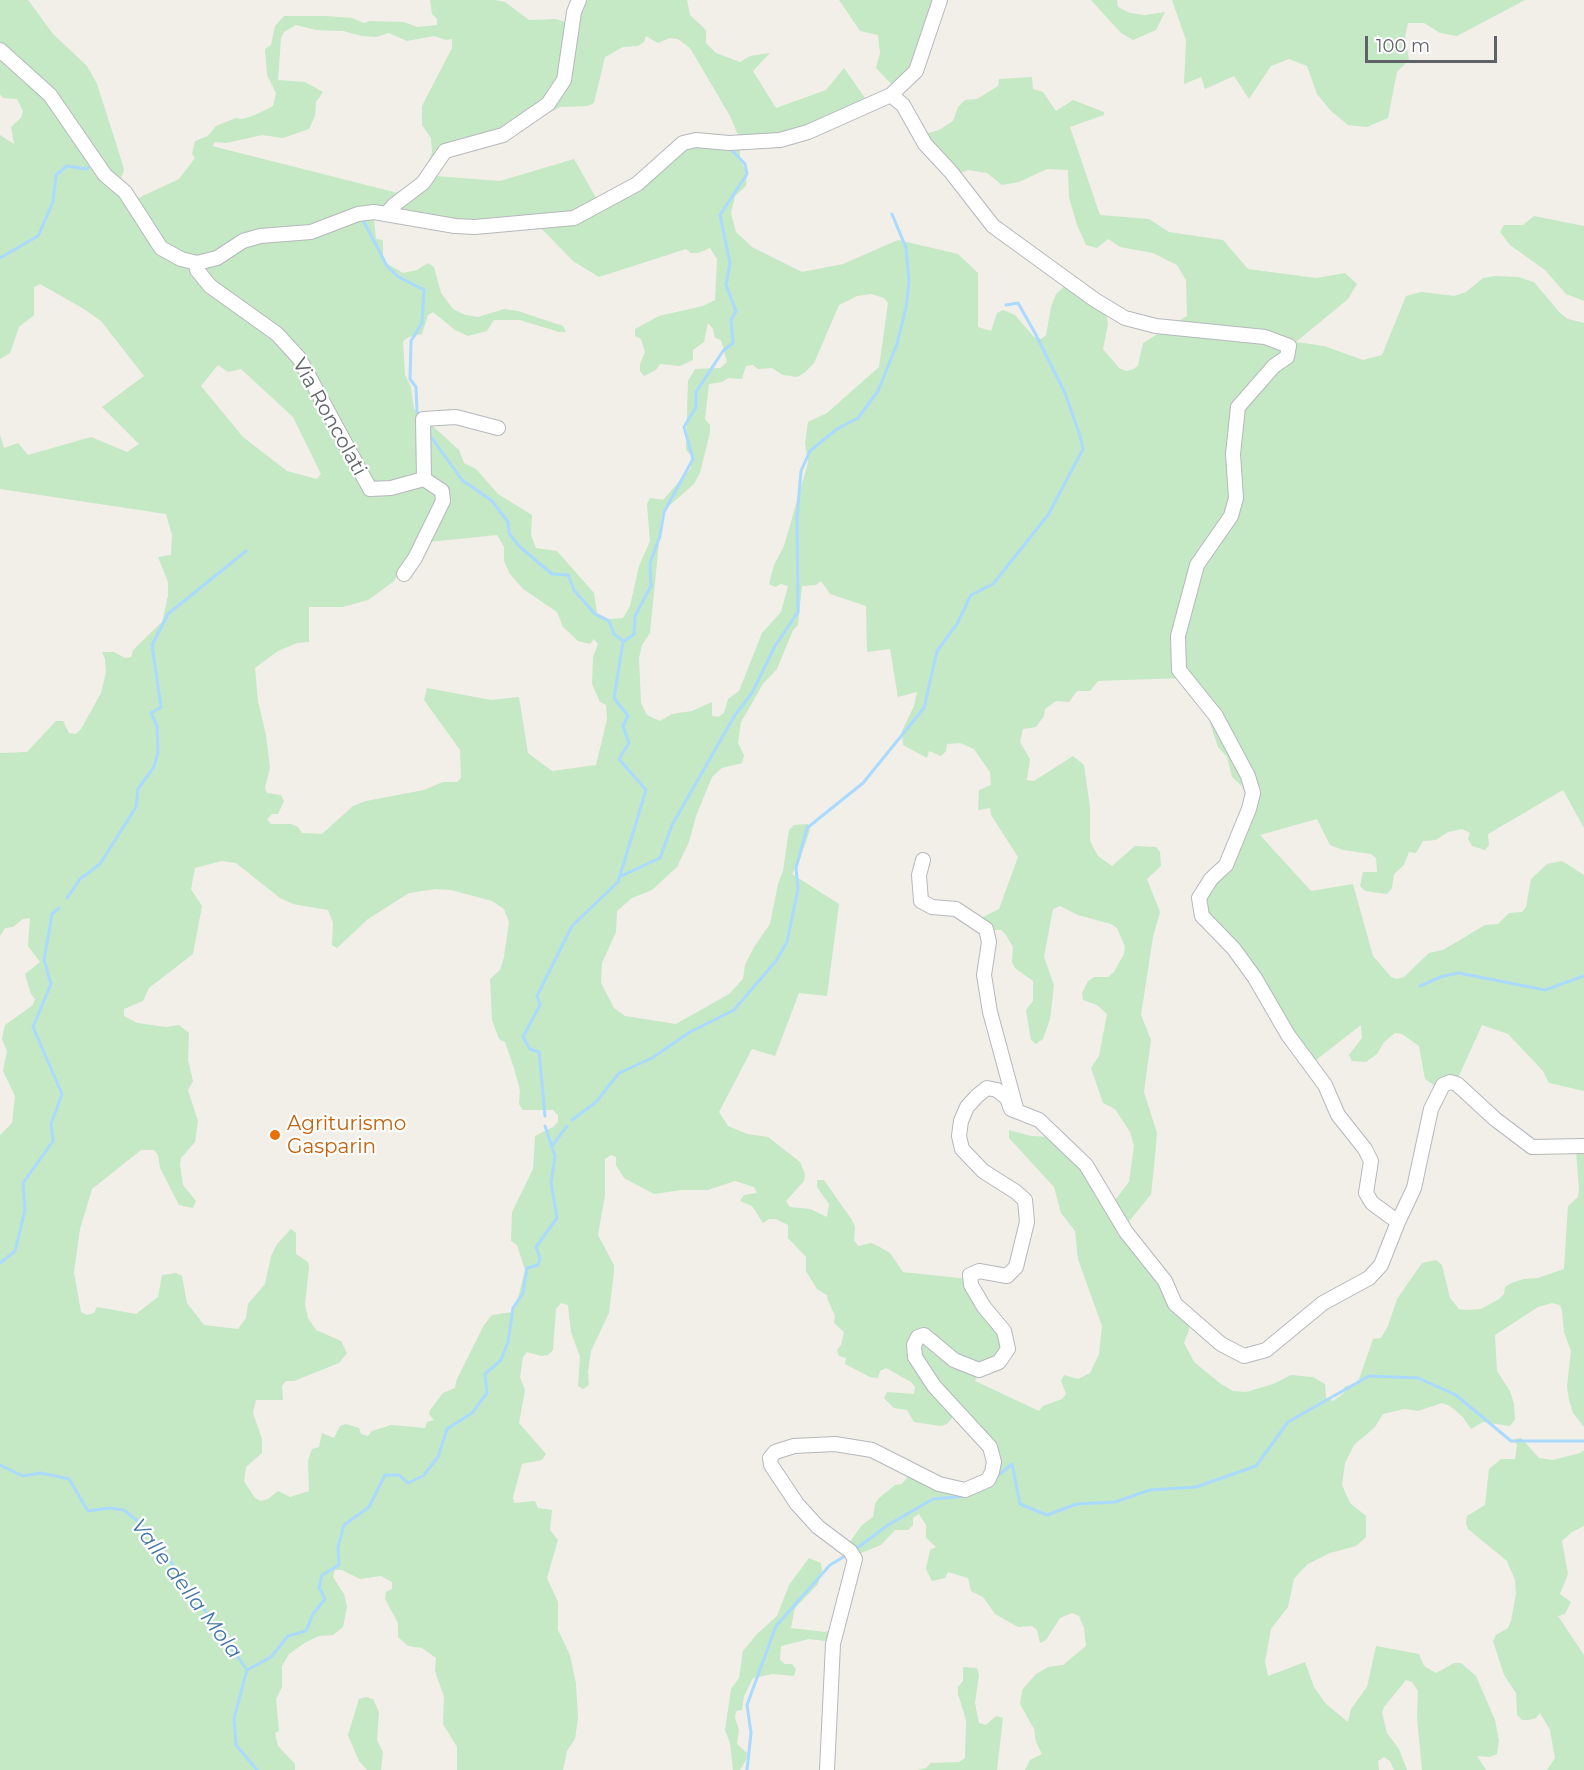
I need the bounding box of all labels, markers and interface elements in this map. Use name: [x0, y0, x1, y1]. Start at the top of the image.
scale bar: [1368, 24, 1500, 62]
text: 100 m: [1376, 35, 1430, 57]
street label: Via Roncolati: [287, 354, 371, 480]
place label: Agriturismo Gasparin: [287, 1112, 406, 1159]
marker: Agriturismo Gasparin: [268, 1128, 282, 1142]
water label: Valle della Mola: [125, 1514, 247, 1664]

